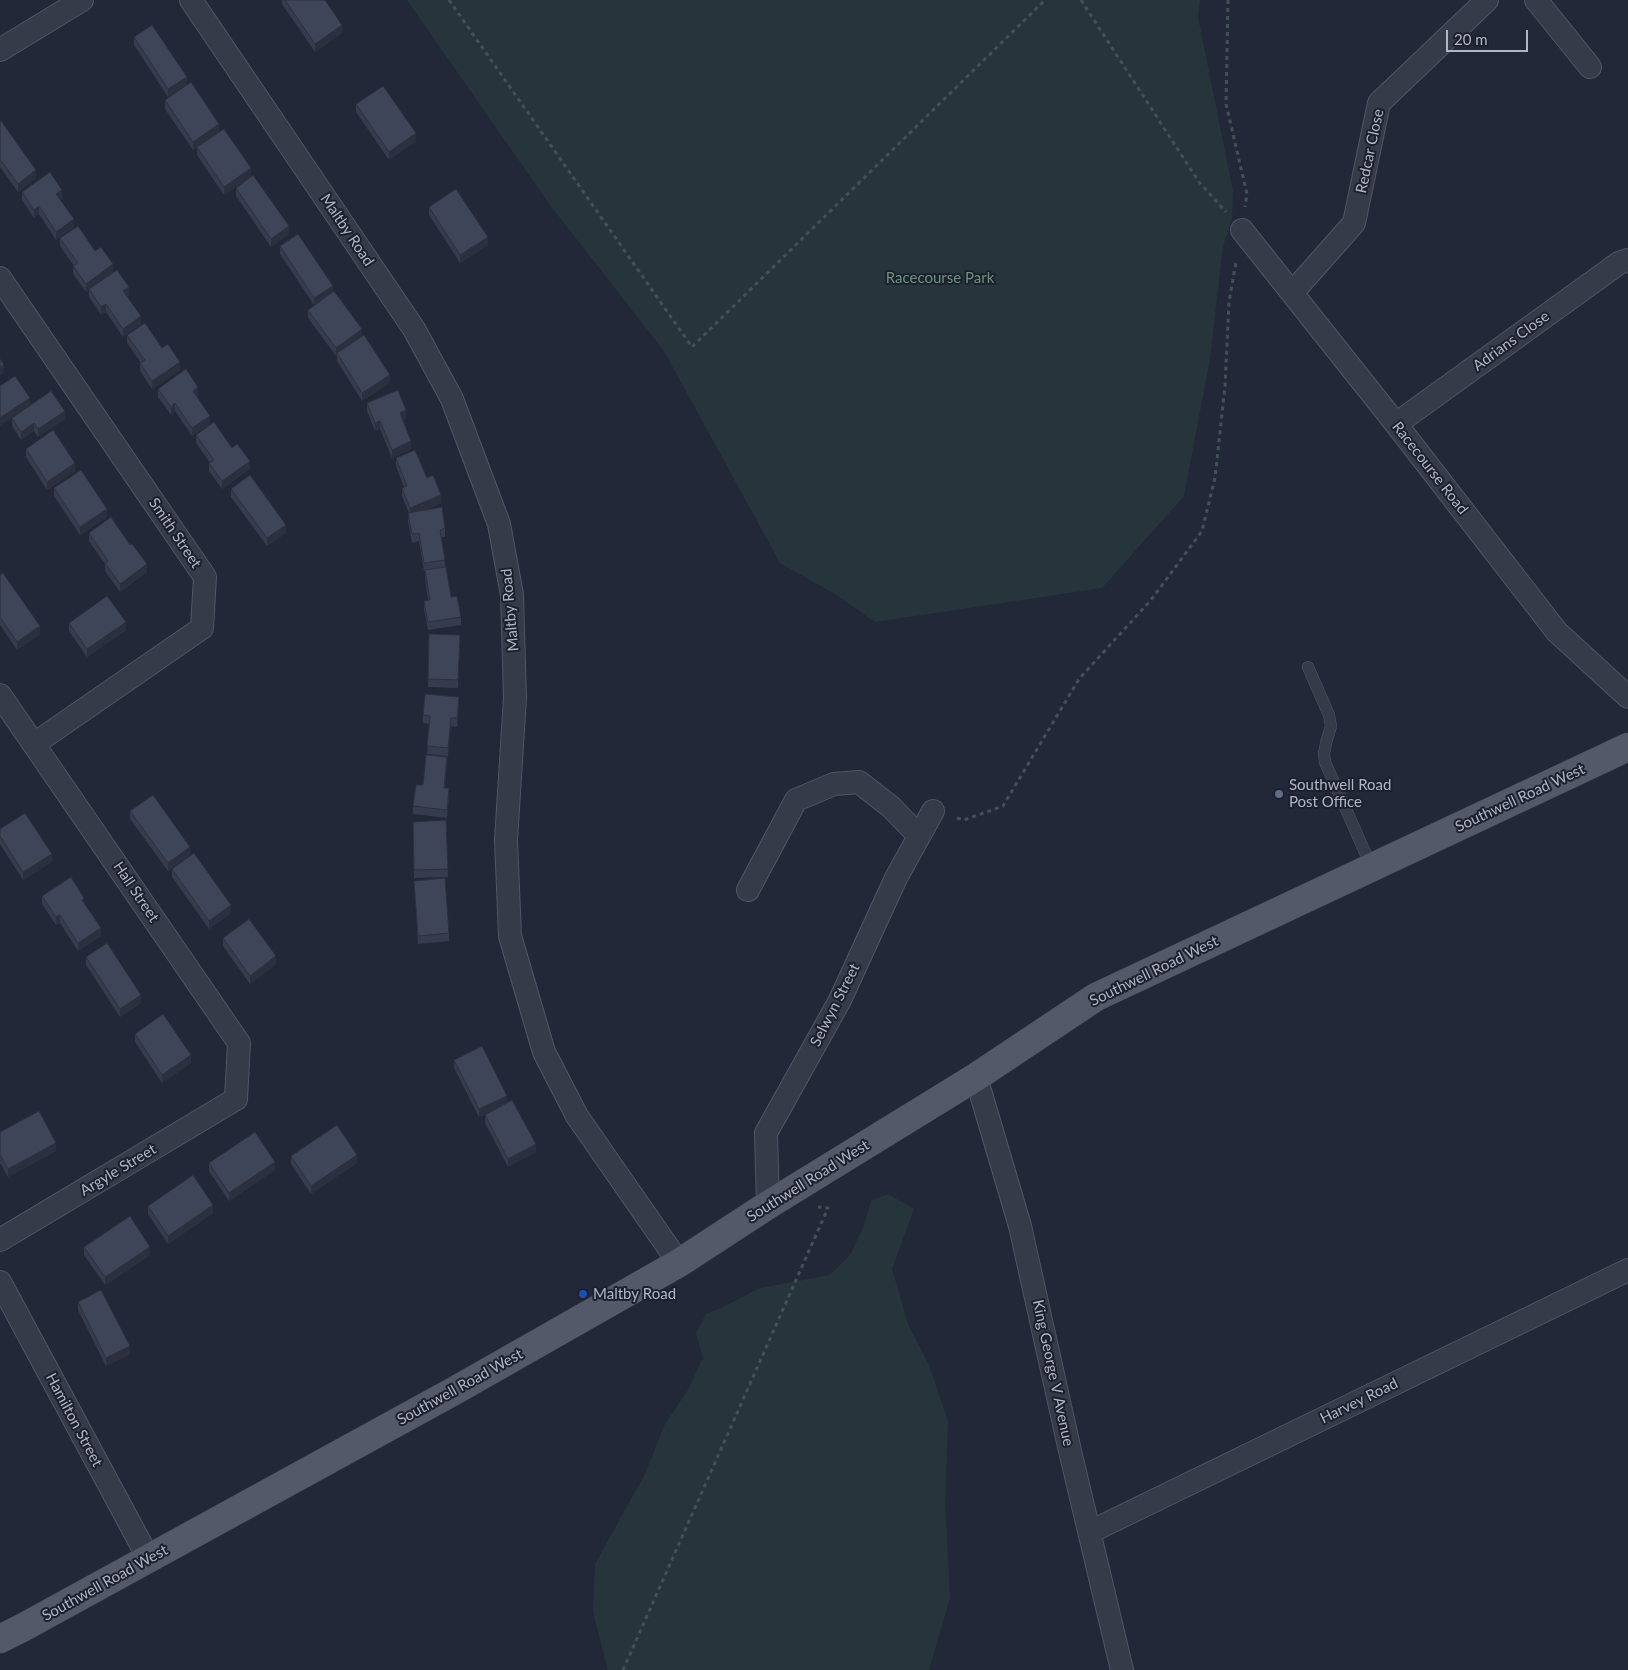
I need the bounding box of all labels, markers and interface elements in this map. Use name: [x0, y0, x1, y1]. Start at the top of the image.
scale bar: [1448, 20, 1530, 52]
text: 20 m: [1454, 30, 1488, 48]
street label: Redcar Close: [1352, 107, 1388, 195]
street label: Maltby Road: [316, 191, 378, 269]
park label: Racecourse Park: [886, 269, 994, 287]
street label: Adrians Close: [1469, 307, 1553, 375]
street label: Racecourse Road: [1388, 418, 1472, 518]
street label: Smith Street: [145, 494, 205, 572]
street label: Maltby Road: [497, 568, 523, 652]
street label: Southwell Road West: [1452, 760, 1588, 836]
place label: Southwell Road Post Office: [1289, 776, 1391, 811]
marker: Southwell Road Post Office: [1273, 788, 1285, 800]
street label: Hall Street: [109, 858, 163, 926]
street label: Southwell Road West: [1087, 932, 1221, 1010]
street label: Selwyn Street: [806, 960, 864, 1050]
street label: Southwell Road West: [744, 1136, 872, 1226]
street label: Argyle Street: [77, 1140, 159, 1200]
place label: Maltby Road: [593, 1285, 676, 1303]
marker: Maltby Road: [577, 1288, 589, 1300]
street label: King George V Avenue: [1029, 1298, 1077, 1448]
street label: Southwell Road West: [394, 1345, 526, 1429]
street label: Hamilton Street: [42, 1370, 106, 1470]
street label: Harvey Road: [1317, 1374, 1401, 1428]
street label: Southwell Road West: [39, 1541, 171, 1625]

